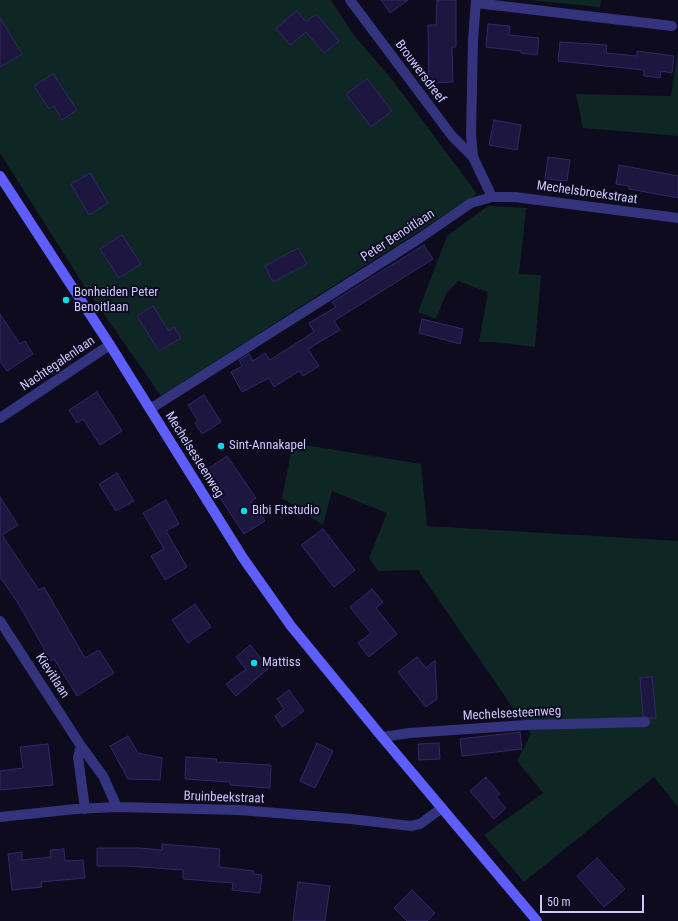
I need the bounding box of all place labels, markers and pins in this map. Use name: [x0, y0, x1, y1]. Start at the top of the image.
place label: Bonheiden Peter Benoitlaan: [74, 285, 158, 316]
marker: Bonheiden Peter Benoitlaan: [61, 295, 71, 305]
place label: Sint-Annakapel: [229, 438, 306, 454]
marker: Sint-Annakapel: [216, 441, 226, 451]
place label: Bibi Fitstudio: [252, 503, 320, 519]
marker: Bibi Fitstudio: [239, 506, 249, 516]
place label: Mattiss: [262, 655, 301, 671]
marker: Mattiss: [249, 658, 259, 668]

